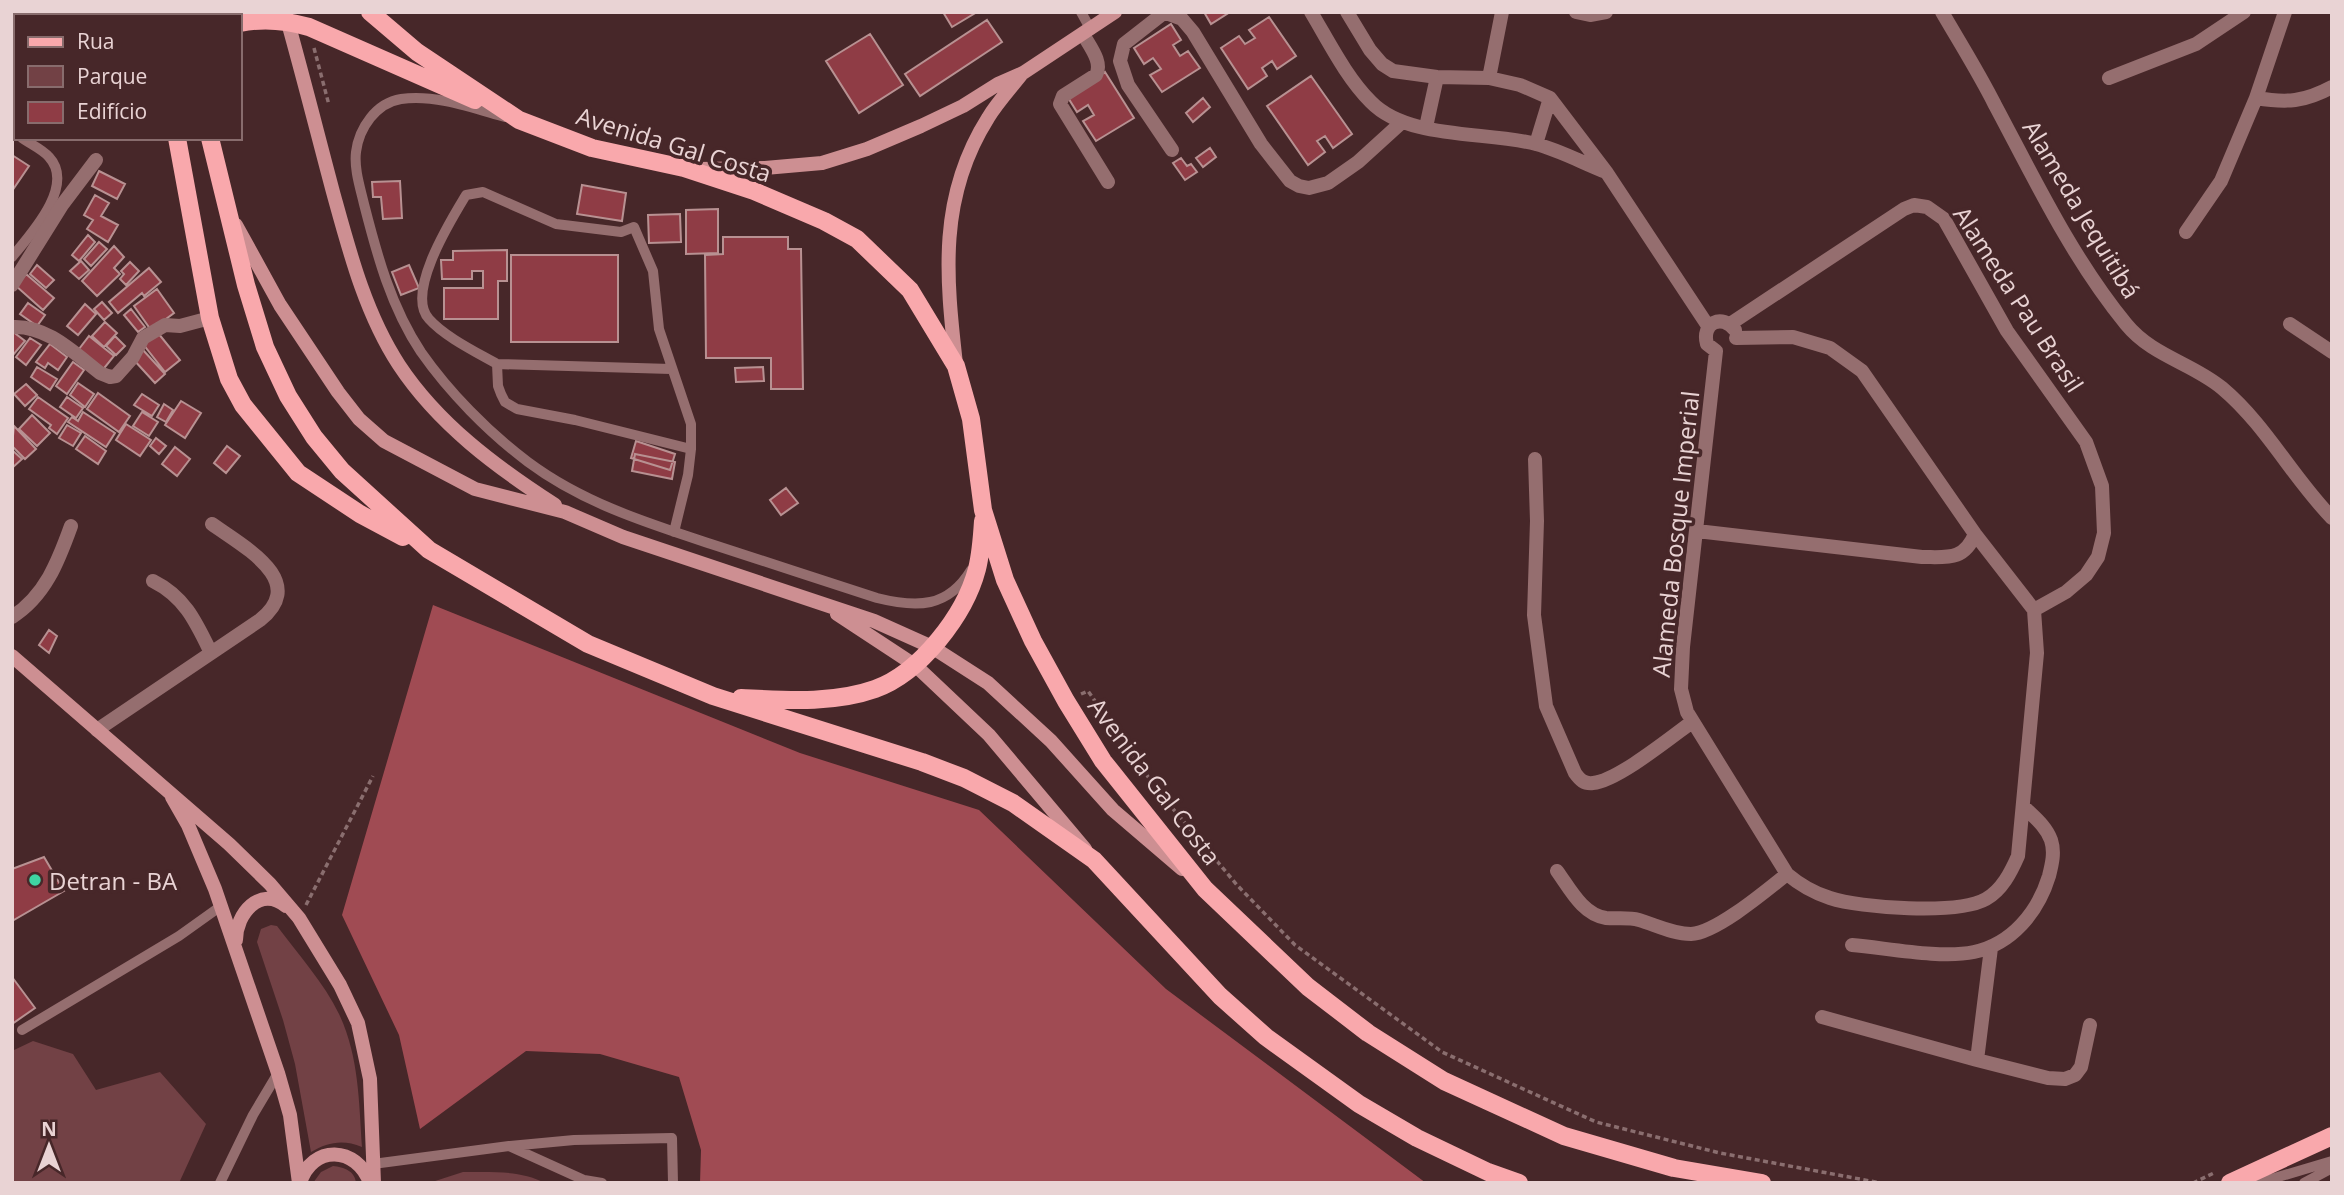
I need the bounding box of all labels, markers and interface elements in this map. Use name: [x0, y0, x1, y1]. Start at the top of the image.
legend: [14, 14, 242, 140]
text: Rua: [77, 27, 115, 55]
text: Parque: [77, 62, 147, 90]
text: Edifício: [77, 97, 147, 125]
street label: Avenida Gal Costa: [573, 99, 775, 189]
street label: Alameda Jequitibá: [2016, 114, 2148, 304]
street label: Alameda Pau Brasil: [1946, 200, 2092, 398]
street label: Alameda Bosque Imperial: [1644, 389, 1706, 679]
street label: Avenida Gal Costa: [1081, 691, 1229, 871]
place label: Detran - BA: [49, 864, 178, 897]
marker: Detran - BA: [27, 872, 43, 888]
north arrow: [14, 1111, 84, 1181]
text: N: [41, 1116, 57, 1142]

